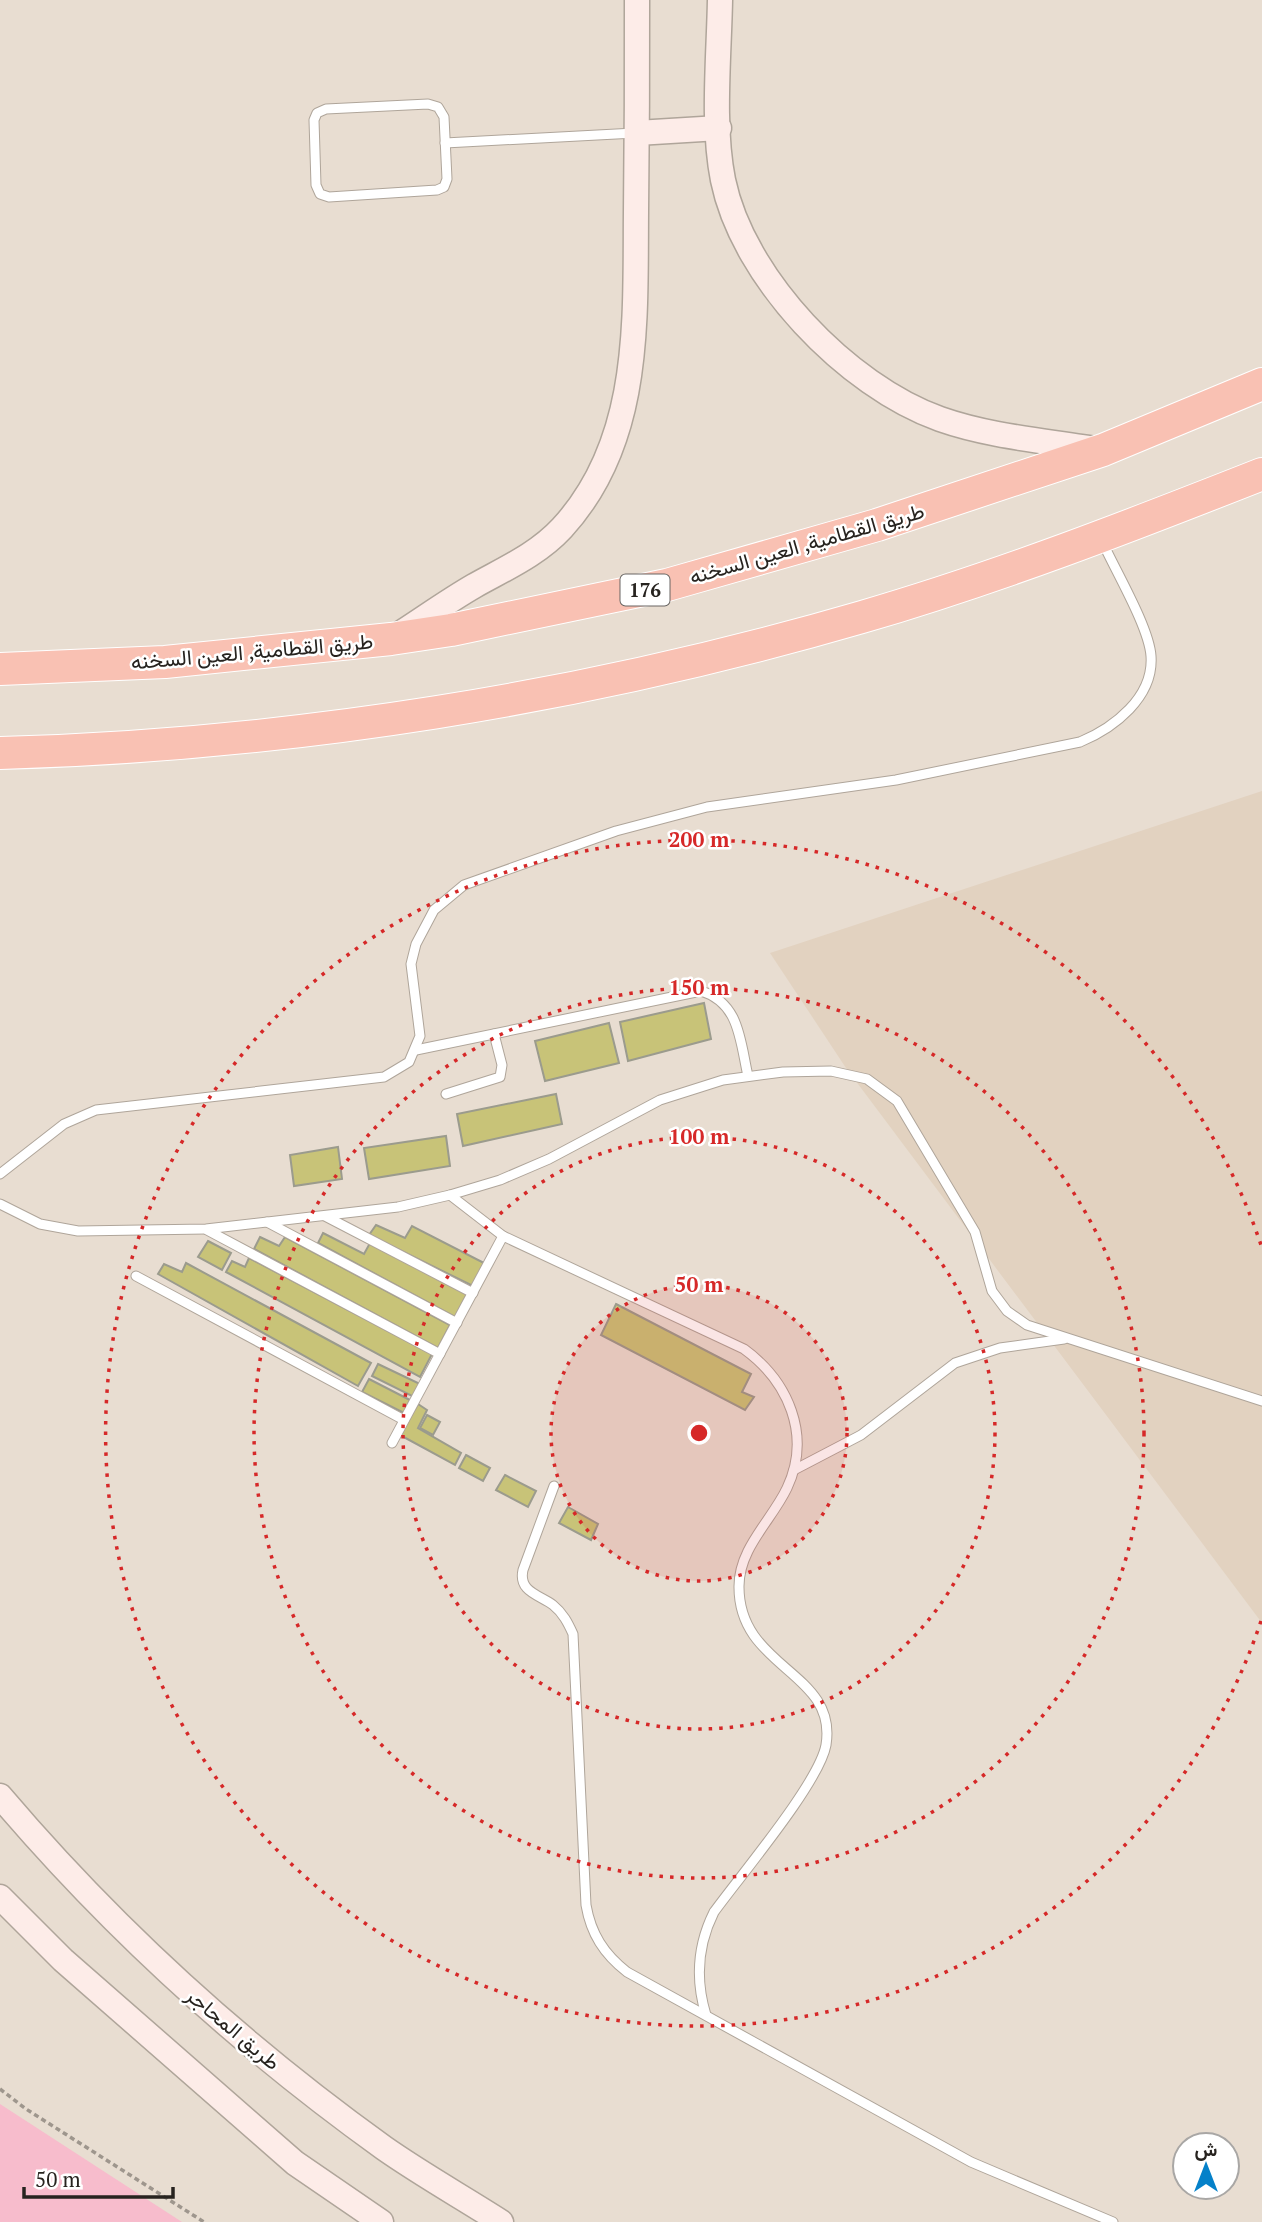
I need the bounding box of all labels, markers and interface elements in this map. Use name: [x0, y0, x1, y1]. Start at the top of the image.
street label: طريق القطامية, العين السخنه: [686, 496, 927, 590]
road number: 176: [620, 575, 670, 606]
street label: طريق القطامية, العين السخنه: [130, 626, 374, 676]
text: 200 m: [669, 825, 730, 853]
text: 150 m: [669, 973, 730, 1001]
text: 100 m: [669, 1122, 730, 1150]
text: 50 m: [675, 1270, 724, 1298]
centre of rings: [687, 1421, 711, 1445]
street label: طريق المحاجر: [180, 1980, 287, 2076]
north arrow: [1171, 2131, 1241, 2201]
text: ش: [1195, 2136, 1218, 2161]
scale bar: [24, 2156, 173, 2200]
text: 50 m: [35, 2165, 81, 2193]

